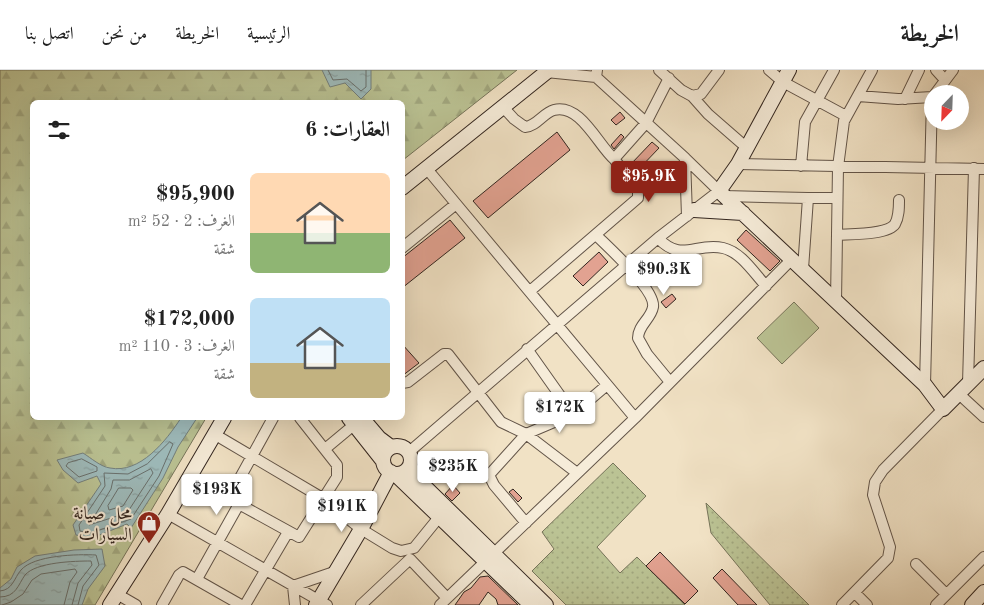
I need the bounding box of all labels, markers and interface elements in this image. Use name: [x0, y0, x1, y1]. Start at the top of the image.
text: الخريطة: [901, 23, 959, 47]
text: اتصل بنا: [25, 25, 74, 43]
text: من نحن: [102, 25, 147, 43]
text: الخريطة: [175, 25, 219, 43]
text: الرئيسية: [247, 25, 290, 43]
north arrow: [924, 85, 969, 130]
map controls: [924, 85, 969, 130]
icon: filters: [45, 116, 73, 144]
text: العقارات: 6: [305, 120, 390, 141]
pin: $95.9K: [608, 160, 690, 203]
text: $95.9K: [622, 169, 676, 185]
text: $95,900: [156, 184, 235, 205]
icon: home: [290, 193, 350, 253]
text: الغرف: 2 · 52 m²: [128, 214, 235, 230]
text: شقة: [214, 242, 235, 258]
pin: $90.3K: [623, 254, 705, 296]
text: $90.3K: [637, 262, 691, 278]
text: $172,000: [144, 309, 235, 330]
icon: home: [290, 318, 350, 378]
text: الغرف: 3 · 110 m²: [119, 339, 235, 355]
text: شقة: [214, 367, 235, 383]
pin: $172K: [525, 392, 595, 434]
text: $172K: [535, 400, 585, 416]
pin: $235K: [418, 450, 488, 493]
text: $235K: [428, 459, 478, 475]
pin: $193K: [182, 474, 252, 516]
text: $193K: [192, 482, 242, 498]
pin: $191K: [307, 490, 377, 533]
text: $191K: [317, 499, 367, 515]
place label: محل صيانة السيارات: [73, 505, 132, 545]
shop icon: محل صيانة السيارات: [136, 510, 162, 544]

